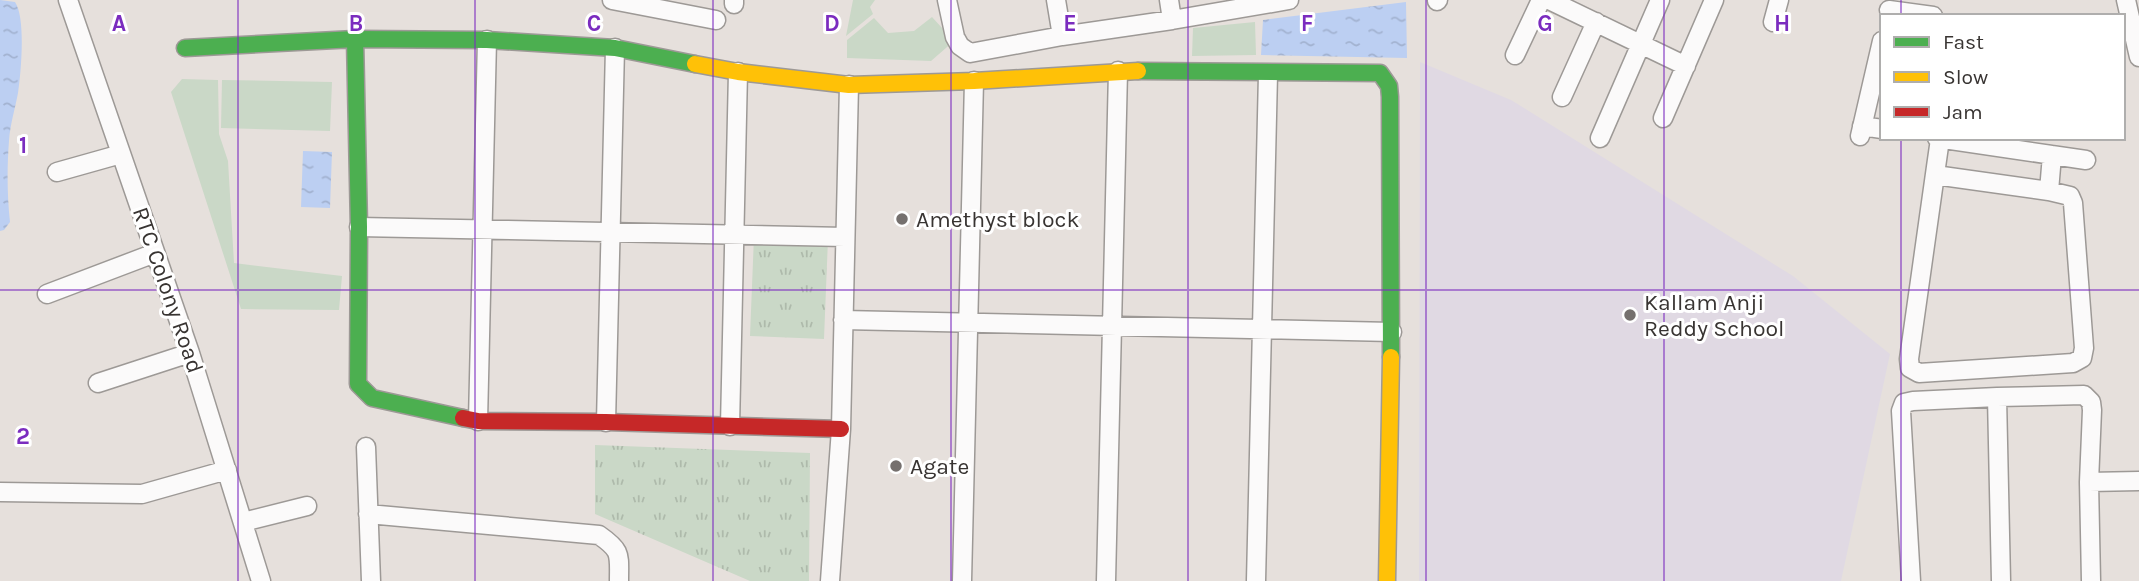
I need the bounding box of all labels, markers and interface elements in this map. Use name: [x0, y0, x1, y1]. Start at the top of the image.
text: A: [112, 10, 126, 37]
text: B: [349, 10, 363, 37]
text: C: [587, 10, 601, 37]
text: D: [824, 10, 840, 37]
text: E: [1063, 10, 1077, 37]
text: F: [1301, 10, 1313, 37]
text: G: [1537, 10, 1553, 37]
text: H: [1774, 10, 1790, 37]
legend: [1880, 14, 2125, 140]
text: Fast: [1943, 30, 1984, 54]
text: Slow: [1943, 65, 1988, 89]
text: Jam: [1943, 100, 1983, 124]
text: 1: [19, 132, 27, 159]
street label: RTC Colony Road: [127, 203, 209, 377]
place label: Amethyst block: [916, 206, 1079, 233]
marker: Amethyst block: [894, 211, 910, 227]
place label: Kallam Anji Reddy School: [1644, 289, 1785, 342]
marker: Kallam Anji Reddy School: [1622, 307, 1638, 323]
text: 2: [16, 423, 30, 450]
place label: Agate: [910, 453, 969, 480]
marker: Agate: [888, 458, 904, 474]

